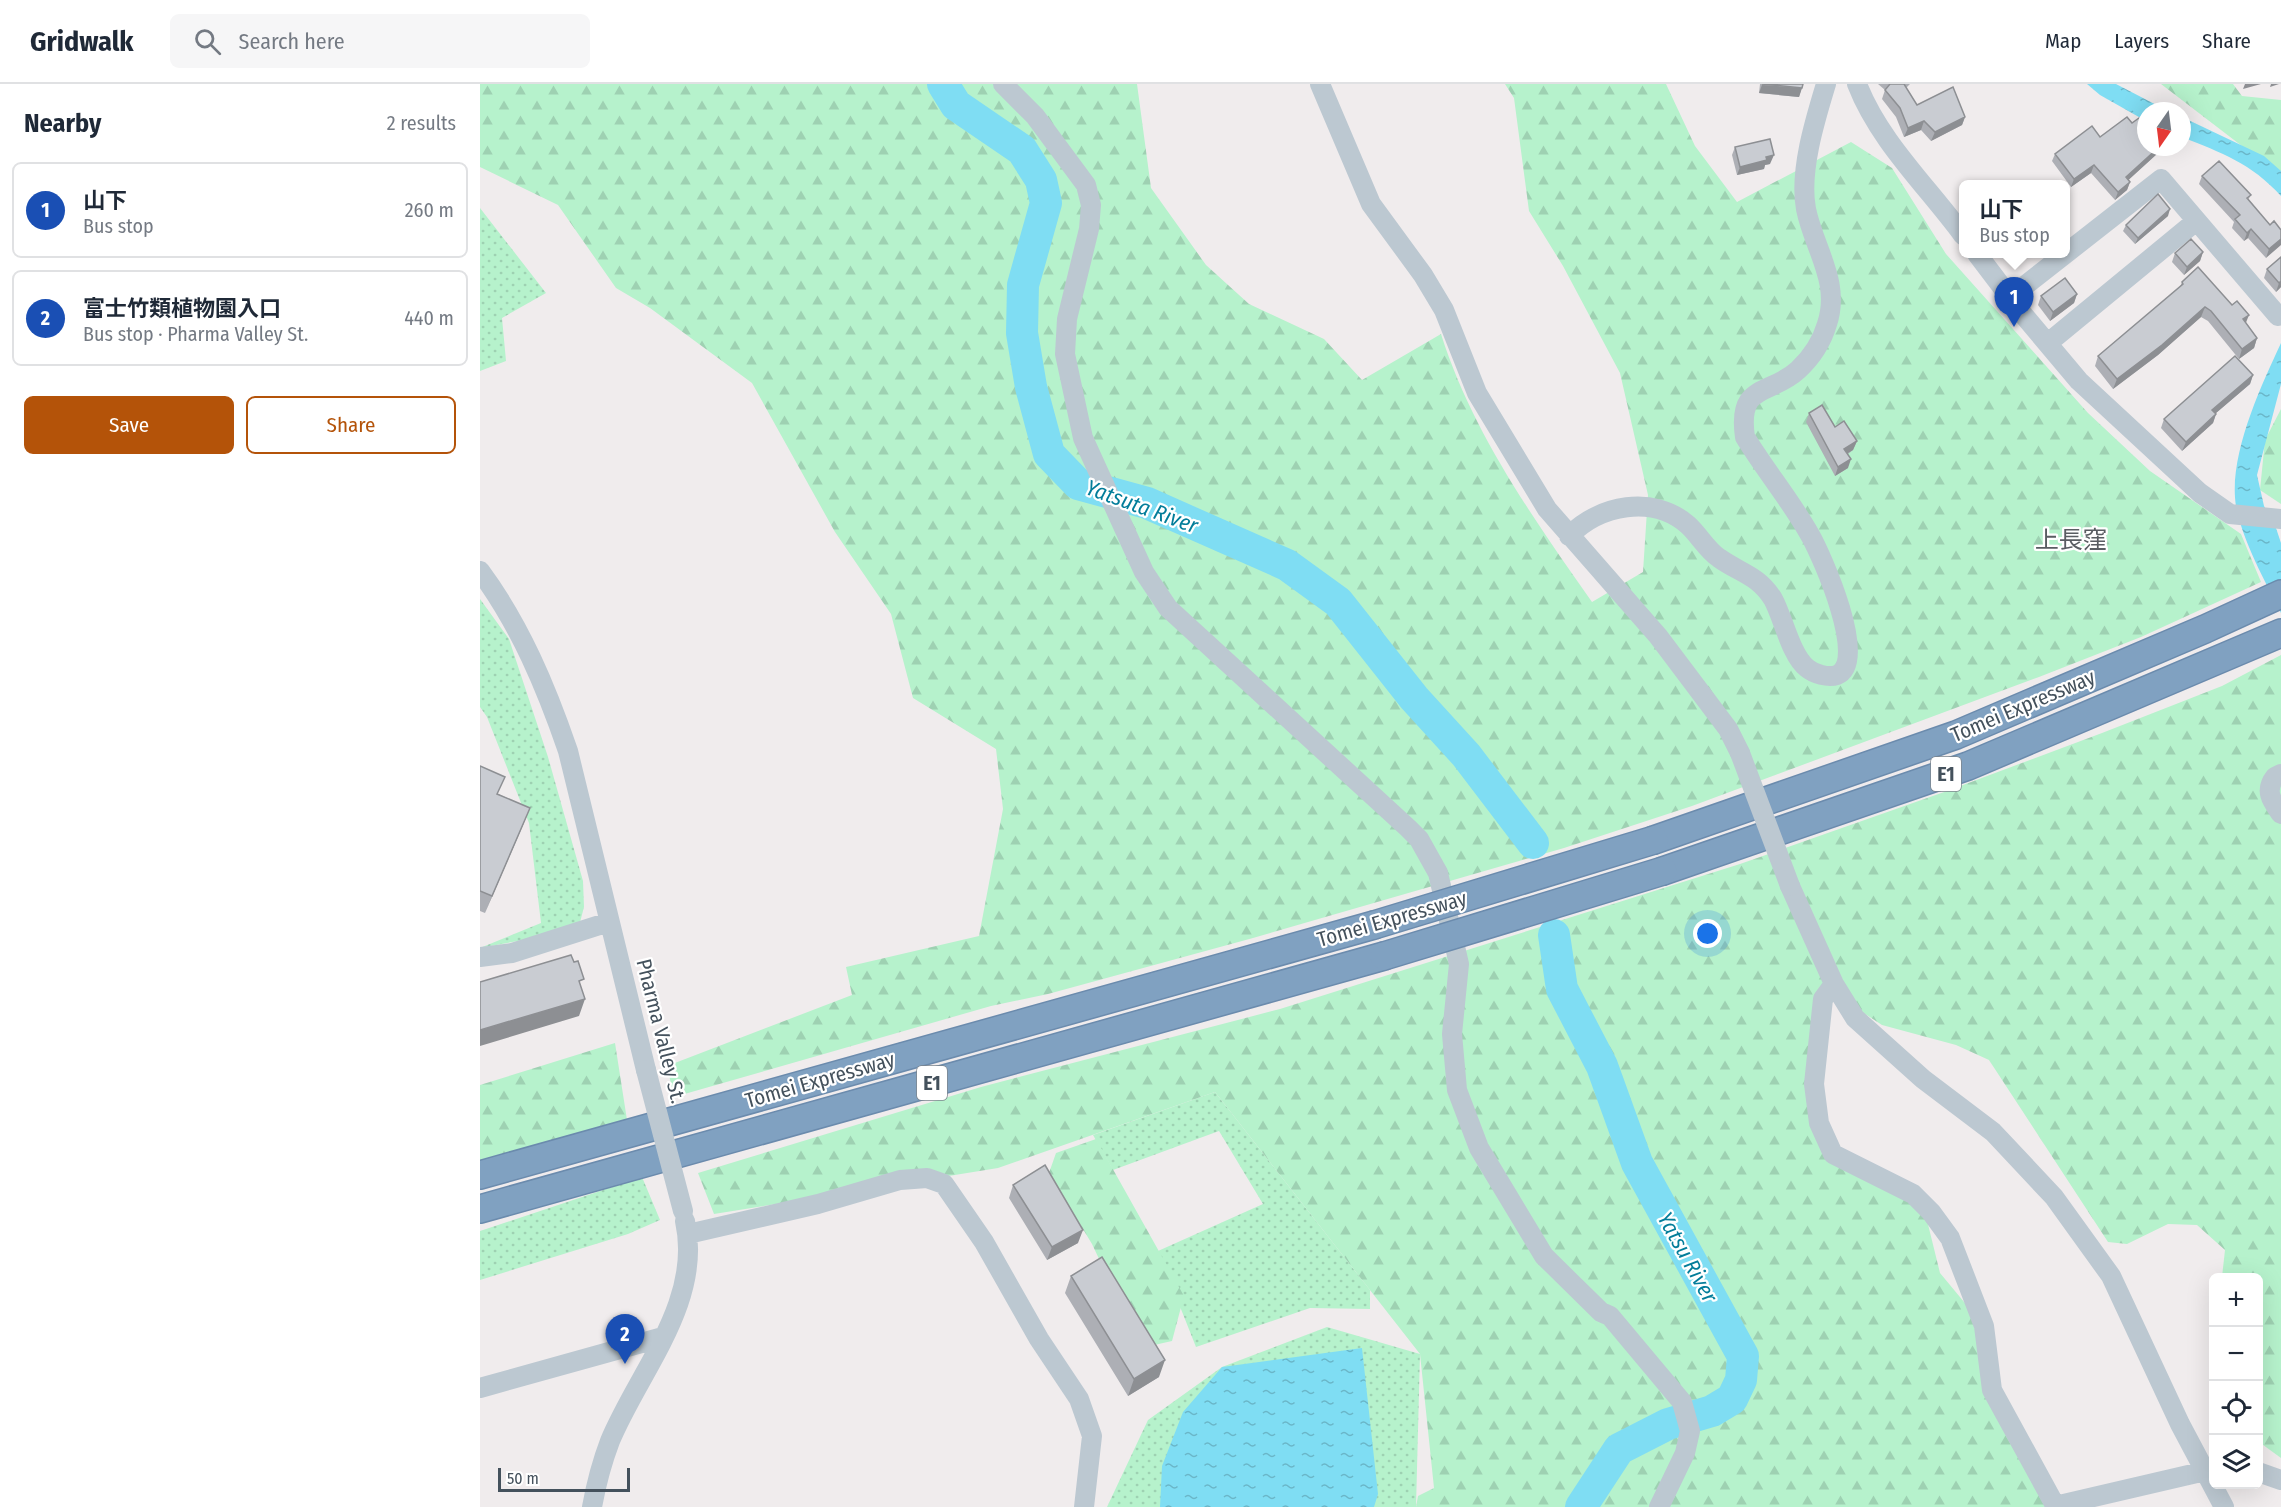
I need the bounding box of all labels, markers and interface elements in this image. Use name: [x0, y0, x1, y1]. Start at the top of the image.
search box: [170, 14, 590, 68]
text: Gridwalk: [30, 25, 134, 58]
icon: search: [191, 25, 224, 58]
text: Search here: [239, 28, 345, 55]
text: Map: [2045, 28, 2081, 54]
text: Layers: [2114, 28, 2169, 54]
text: Share: [2202, 28, 2251, 54]
north arrow: [2137, 102, 2191, 156]
text: Nearby: [24, 108, 101, 139]
text: 2 results: [387, 111, 456, 135]
popup: [1959, 180, 2070, 258]
text: 山下: [83, 187, 127, 214]
text: 山下: [1979, 196, 2023, 223]
text: 1: [41, 198, 50, 222]
text: 260 m: [405, 198, 454, 222]
text: Bus stop: [83, 214, 154, 238]
text: Bus stop: [1979, 223, 2050, 247]
pin: 1: [1994, 278, 2033, 327]
text: 富士竹類植物園入口: [83, 295, 281, 322]
text: 2: [41, 306, 50, 330]
text: 440 m: [404, 306, 454, 330]
text: Bus stop · Pharma Valley St.: [83, 322, 308, 346]
button: Save: [24, 396, 234, 454]
button: Share: [246, 396, 456, 454]
water label: Yatsuta River: [1082, 474, 1203, 540]
district label: 上長窪: [2035, 526, 2107, 554]
street label: Tomei Expressway: [1947, 664, 2100, 748]
road number: E1: [1931, 757, 1961, 791]
street label: Tomei Expressway: [1314, 885, 1470, 953]
your location: [1693, 919, 1722, 948]
street label: Pharma Valley St.: [630, 956, 692, 1106]
street label: Tomei Expressway: [742, 1046, 898, 1114]
road number: E1: [917, 1066, 947, 1100]
water label: Yatsu River: [1652, 1207, 1724, 1308]
map controls: [2209, 1273, 2263, 1489]
button: +: [2209, 1273, 2263, 1327]
pin: 2: [606, 1314, 644, 1364]
button: −: [2209, 1327, 2263, 1381]
button: locate: [2209, 1381, 2263, 1435]
button: layers: [2209, 1435, 2263, 1489]
scale bar: [498, 1465, 630, 1492]
text: 50 m: [507, 1469, 539, 1488]

